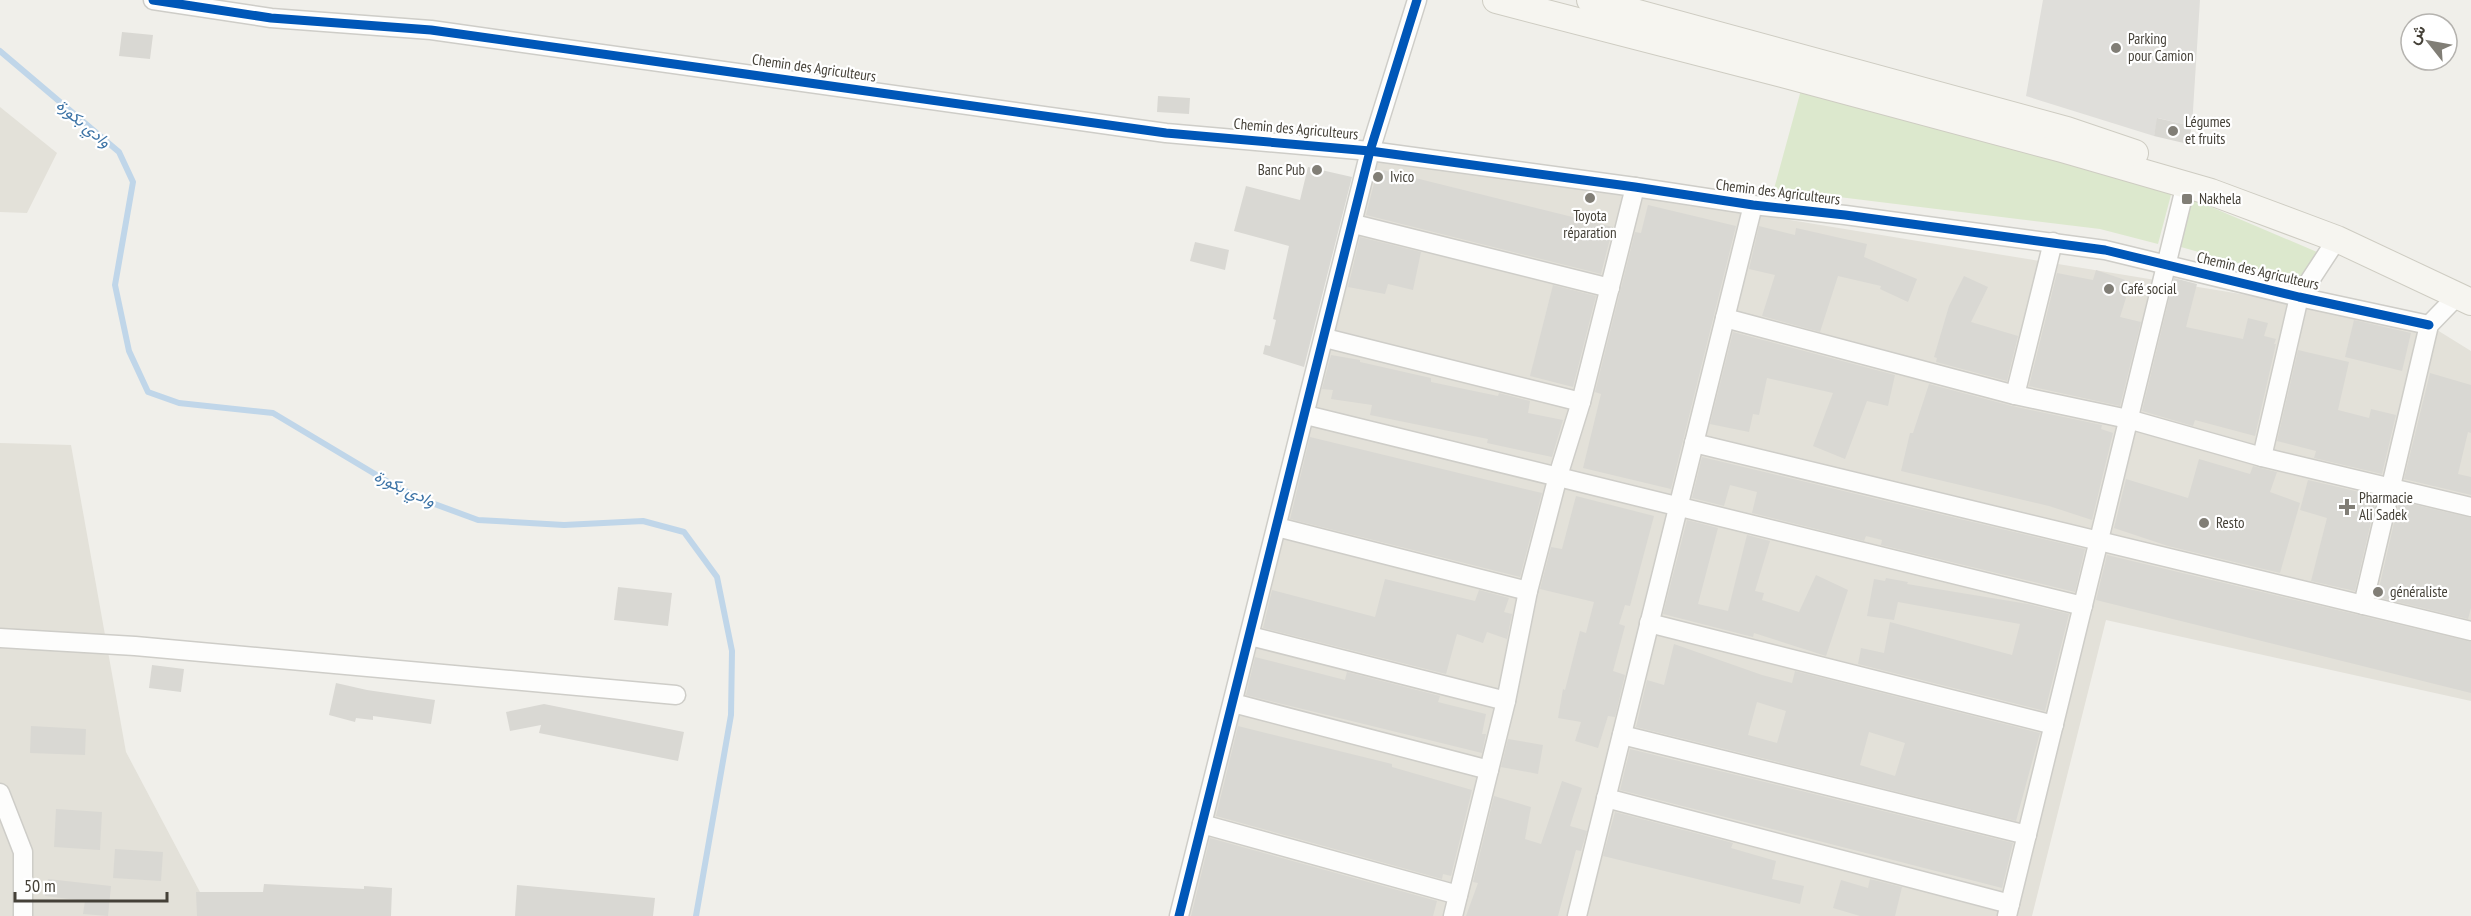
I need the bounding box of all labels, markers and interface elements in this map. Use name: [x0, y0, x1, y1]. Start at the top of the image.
north arrow: [2399, 12, 2459, 72]
text: ش: [2403, 21, 2430, 48]
place label: Parking pour Camion: [2128, 29, 2194, 65]
marker: Parking pour Camion: [2109, 41, 2123, 55]
street label: Chemin des Agriculteurs: [751, 49, 877, 86]
water label: وادي بكورة: [50, 94, 115, 155]
place label: Légumes et fruits: [2185, 112, 2231, 148]
street label: Chemin des Agriculteurs: [1233, 114, 1359, 143]
marker: Légumes et fruits: [2166, 124, 2180, 138]
place label: Banc Pub: [1258, 160, 1305, 179]
marker: Banc Pub: [1310, 163, 1324, 177]
place label: Ivico: [1390, 167, 1414, 186]
marker: Ivico: [1371, 170, 1385, 184]
street label: Chemin des Agriculteurs: [1715, 174, 1841, 209]
place label: Nakhela: [2199, 189, 2241, 208]
marker: Toyota réparation: [1583, 191, 1597, 205]
marker: Nakhela: [2180, 192, 2194, 206]
place label: Toyota réparation: [1563, 206, 1617, 242]
street label: Chemin des Agriculteurs: [2195, 247, 2321, 294]
place label: Café social: [2121, 279, 2177, 298]
marker: Café social: [2102, 282, 2116, 296]
water label: وادي بكورة: [370, 465, 439, 514]
place label: Pharmacie Ali Sadek: [2359, 488, 2413, 524]
marker: Pharmacie Ali Sadek: [2340, 500, 2354, 514]
place label: Resto: [2216, 513, 2244, 532]
marker: Resto: [2197, 516, 2211, 530]
place label: généraliste: [2390, 582, 2448, 601]
marker: généraliste: [2371, 585, 2385, 599]
scale bar: [15, 865, 166, 903]
text: 50 m: [24, 874, 56, 897]

